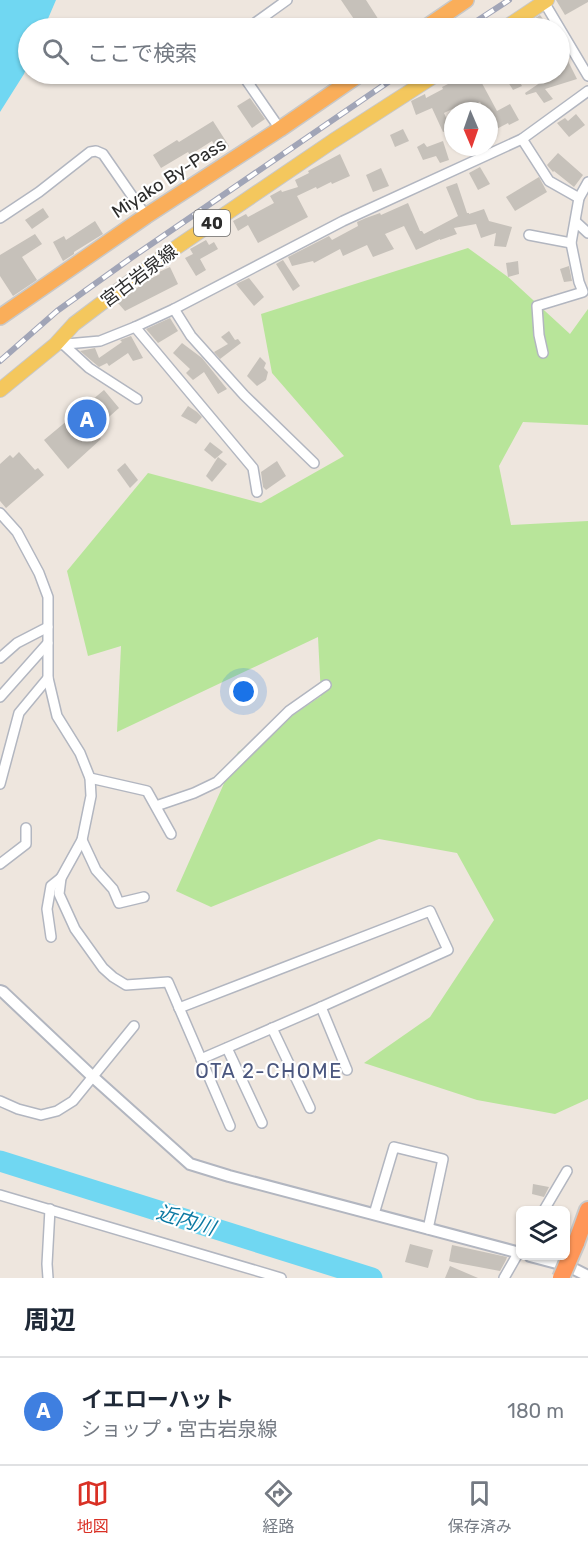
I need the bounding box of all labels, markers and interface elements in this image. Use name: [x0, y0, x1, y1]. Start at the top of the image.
search box: [18, 18, 570, 84]
icon: search: [39, 35, 72, 68]
text: ここで検索: [87, 40, 197, 67]
north arrow: [444, 102, 498, 156]
street label: Miyako By-Pass: [108, 133, 230, 223]
road number: 40: [194, 210, 230, 236]
street label: 宮古岩泉線: [96, 240, 182, 312]
pin: A: [68, 396, 106, 442]
your location: [229, 677, 258, 706]
district label: OTA 2-CHOME: [195, 1059, 343, 1083]
water label: 近内川: [154, 1200, 220, 1241]
map controls: [516, 1206, 570, 1260]
button: layers: [516, 1206, 570, 1260]
text: 周辺: [24, 1305, 76, 1336]
text: イエローハット: [81, 1386, 234, 1413]
text: A: [36, 1399, 51, 1423]
text: 180 m: [507, 1399, 564, 1423]
text: ショップ · 宮古岩泉線: [81, 1417, 277, 1441]
tab: 地図: [76, 1477, 109, 1537]
tab: 経路: [262, 1477, 295, 1537]
tab: 保存済み: [448, 1477, 512, 1537]

